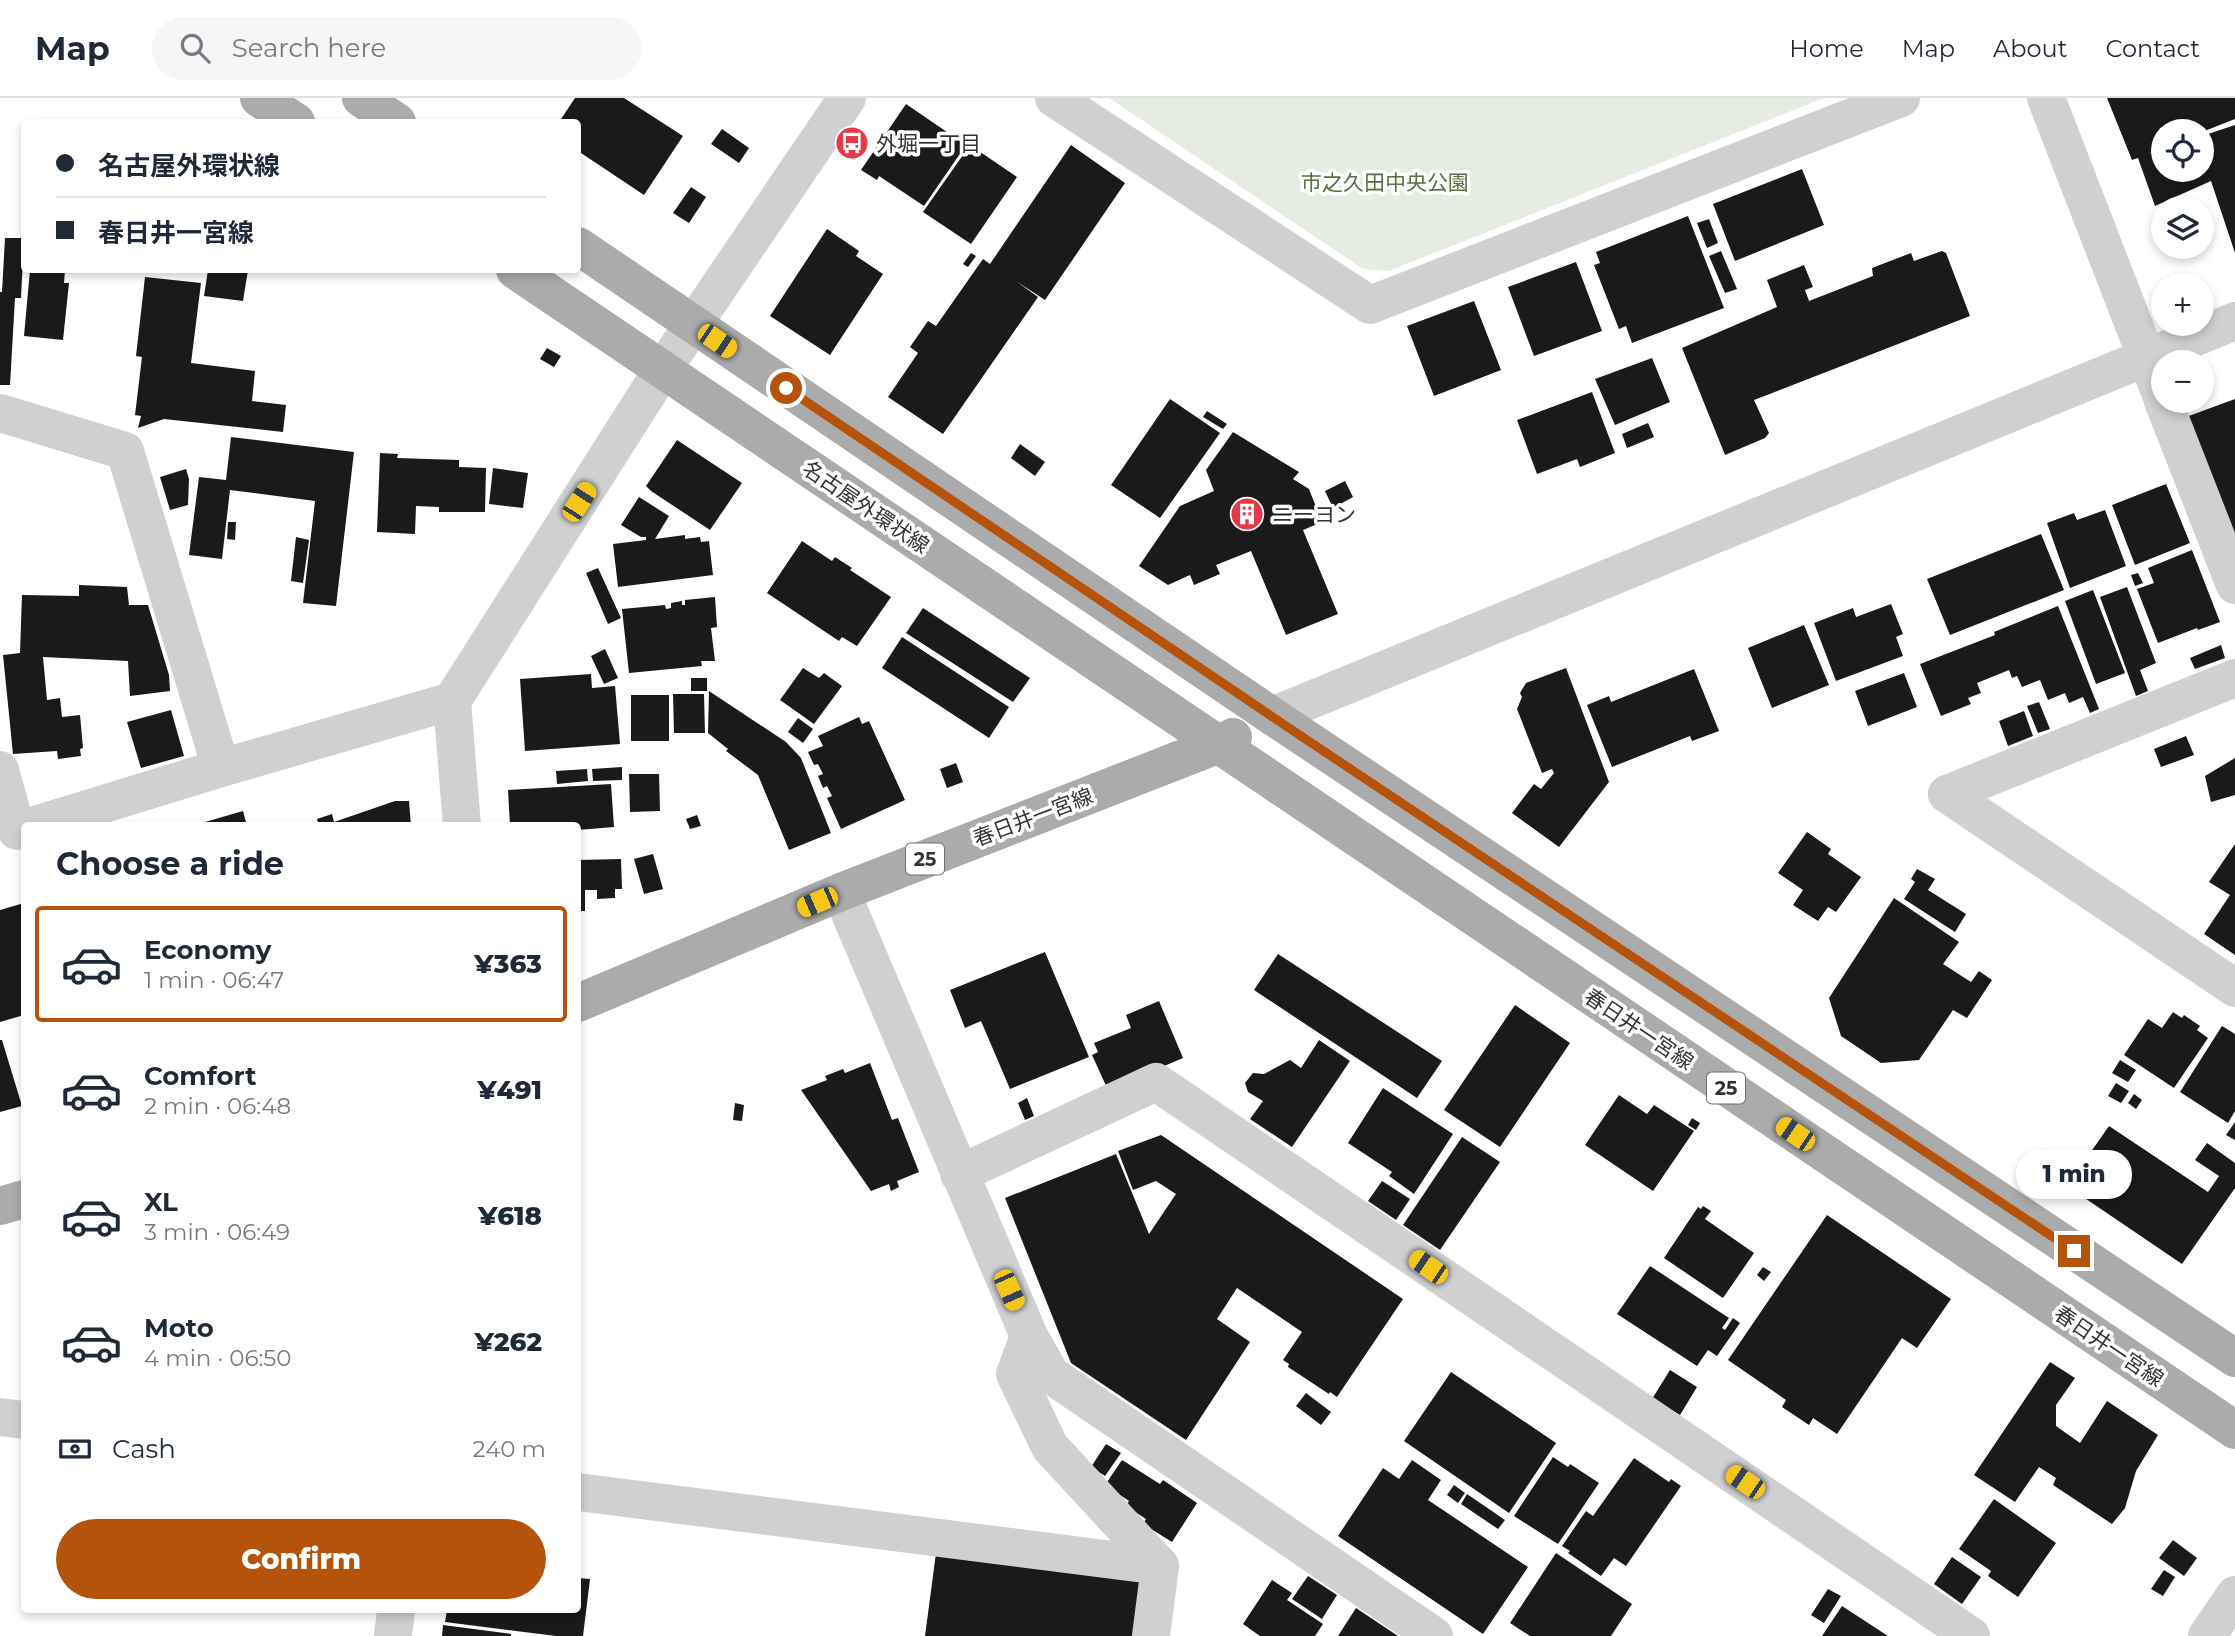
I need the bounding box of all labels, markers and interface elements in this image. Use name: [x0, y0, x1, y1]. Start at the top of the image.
search box: [152, 17, 642, 80]
text: Map: [35, 28, 110, 68]
icon: search: [176, 29, 214, 67]
text: Search here: [232, 32, 386, 64]
text: Home: [1789, 34, 1864, 63]
text: Map: [1902, 34, 1955, 63]
text: About: [1993, 34, 2067, 63]
text: Contact: [2105, 34, 2200, 63]
map controls: [2151, 119, 2214, 413]
button: locate: [2151, 119, 2214, 182]
bus stop icon: 外堀一丁目: [833, 124, 871, 162]
place label: 外堀一丁目: [876, 131, 981, 156]
text: 名古屋外環状線: [98, 150, 280, 182]
park label: 市之久田中央公園: [1301, 170, 1469, 195]
button: layers: [2151, 196, 2214, 259]
text: 春日井一宮線: [98, 217, 254, 249]
button: +: [2151, 273, 2214, 336]
car: [694, 321, 741, 361]
button: −: [2151, 350, 2214, 413]
route start: [770, 372, 802, 404]
street label: 名古屋外環状線: [798, 456, 934, 558]
car: [559, 479, 600, 525]
building icon: ニーヨン: [1228, 495, 1266, 533]
place label: ニーヨン: [1272, 502, 1356, 527]
street label: 春日井一宮線: [970, 783, 1096, 851]
text: Choose a ride: [56, 844, 284, 883]
road number: 25: [906, 844, 944, 874]
car: [794, 884, 841, 920]
icon: car: [60, 933, 123, 996]
text: Economy: [144, 934, 271, 966]
text: ¥363: [474, 948, 542, 980]
text: 1 min · 06:47: [144, 966, 284, 994]
street label: 春日井一宮線: [1580, 983, 1698, 1075]
icon: car: [60, 1059, 123, 1122]
text: Comfort: [144, 1060, 256, 1092]
road number: 25: [1707, 1072, 1745, 1104]
text: ¥491: [477, 1074, 542, 1106]
text: 2 min · 06:48: [144, 1092, 291, 1120]
car: [1772, 1114, 1819, 1154]
callout: 1 min: [2016, 1150, 2132, 1198]
text: 1 min: [2042, 1160, 2106, 1188]
icon: car: [60, 1185, 123, 1248]
text: XL: [144, 1186, 178, 1218]
text: ¥618: [478, 1200, 542, 1232]
text: 3 min · 06:49: [144, 1218, 290, 1246]
route end: [2058, 1235, 2090, 1267]
car: [1405, 1247, 1452, 1287]
car: [991, 1267, 1028, 1313]
street label: 春日井一宮線: [2050, 1300, 2168, 1392]
icon: car: [60, 1311, 123, 1374]
text: Moto: [144, 1312, 214, 1344]
text: ¥262: [474, 1326, 542, 1358]
text: 4 min · 06:50: [144, 1344, 292, 1372]
icon: cash: [56, 1430, 94, 1468]
text: Cash: [112, 1433, 176, 1465]
text: 240 m: [473, 1435, 546, 1463]
car: [1722, 1462, 1769, 1502]
button: Confirm: [56, 1519, 546, 1599]

